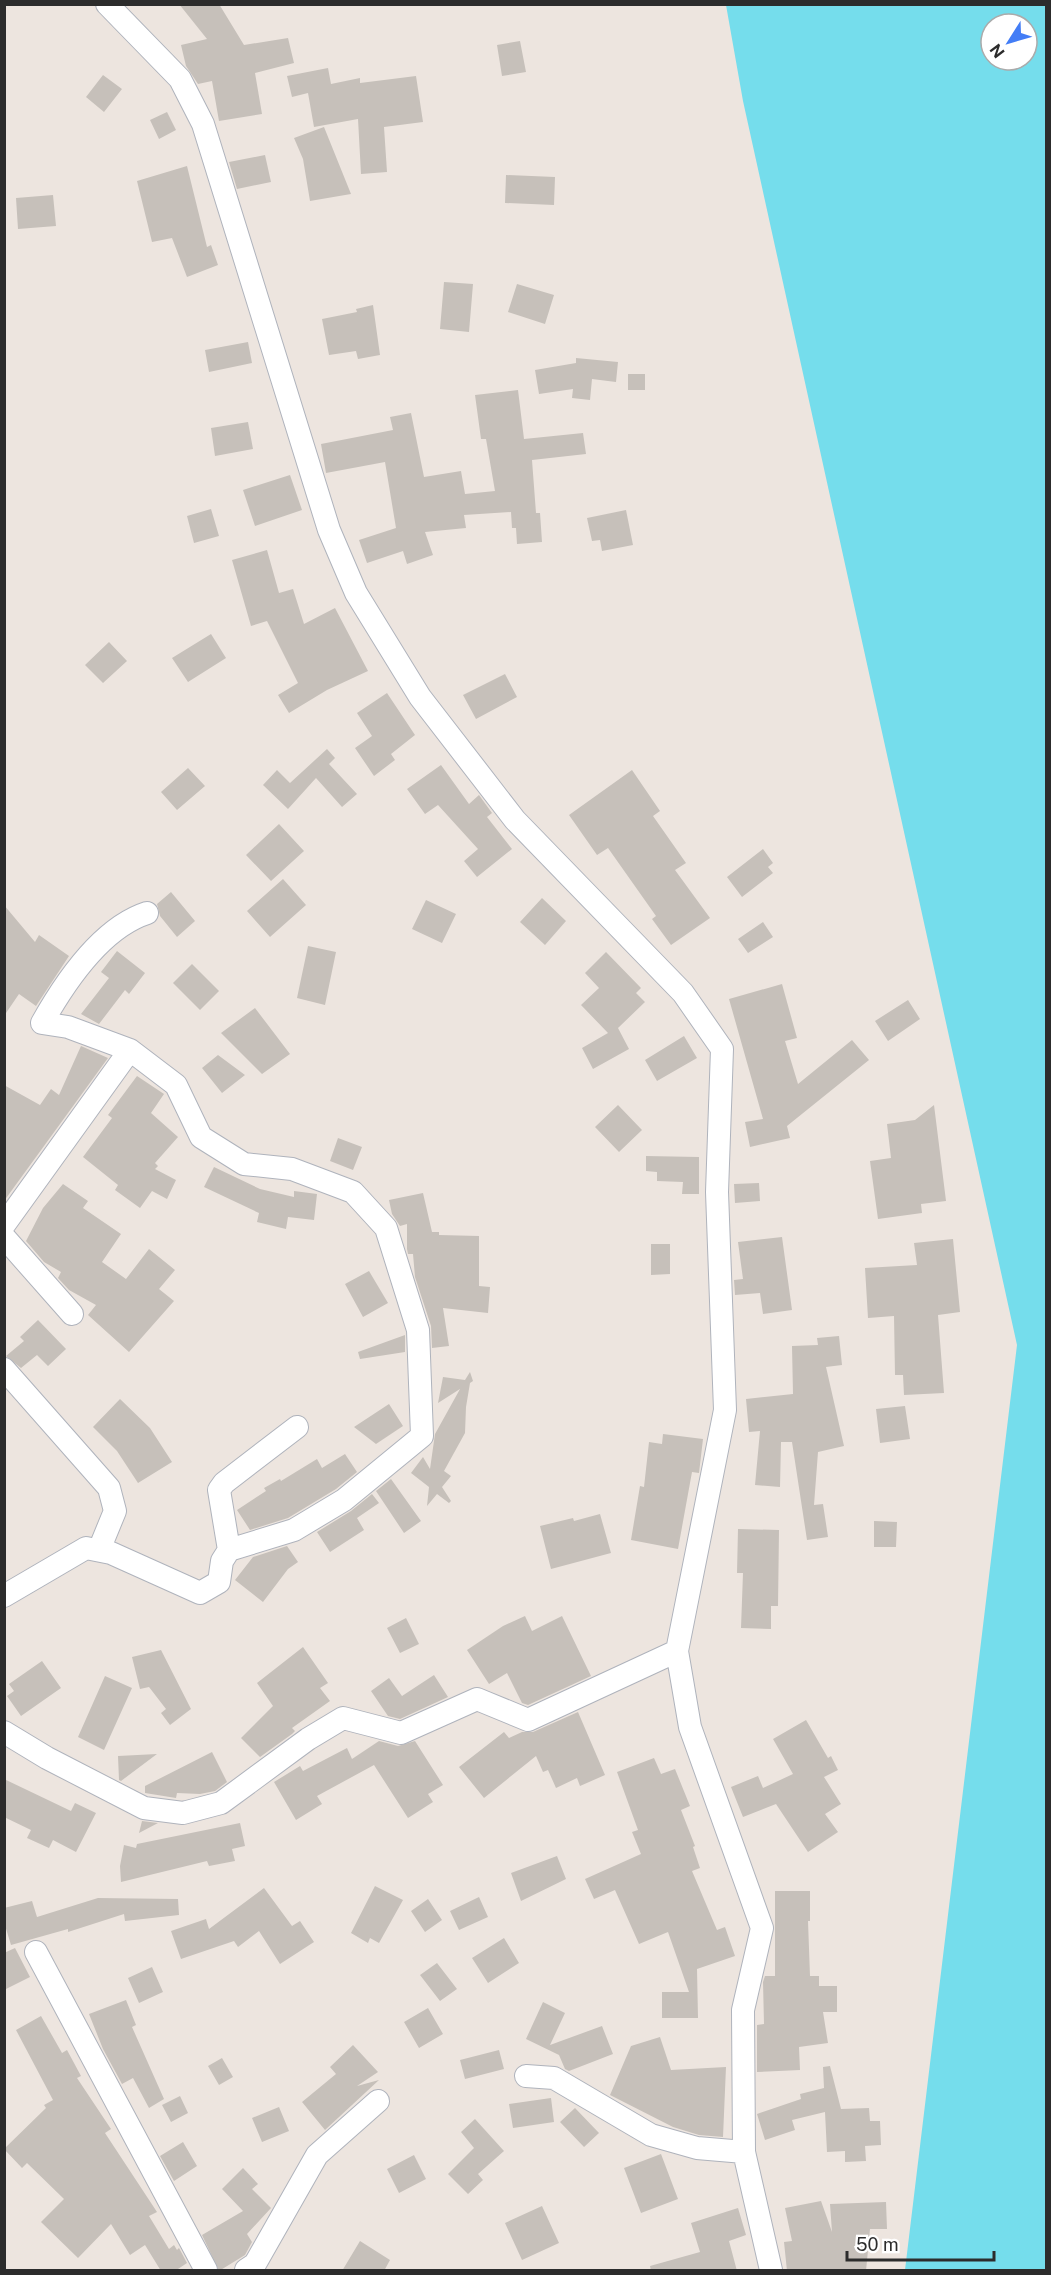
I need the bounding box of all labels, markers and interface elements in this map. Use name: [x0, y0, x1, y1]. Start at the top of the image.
north arrow: [979, 12, 1039, 72]
text: N: [986, 40, 1009, 61]
scale bar: [847, 2224, 994, 2262]
text: 50 m: [856, 2234, 899, 2255]

